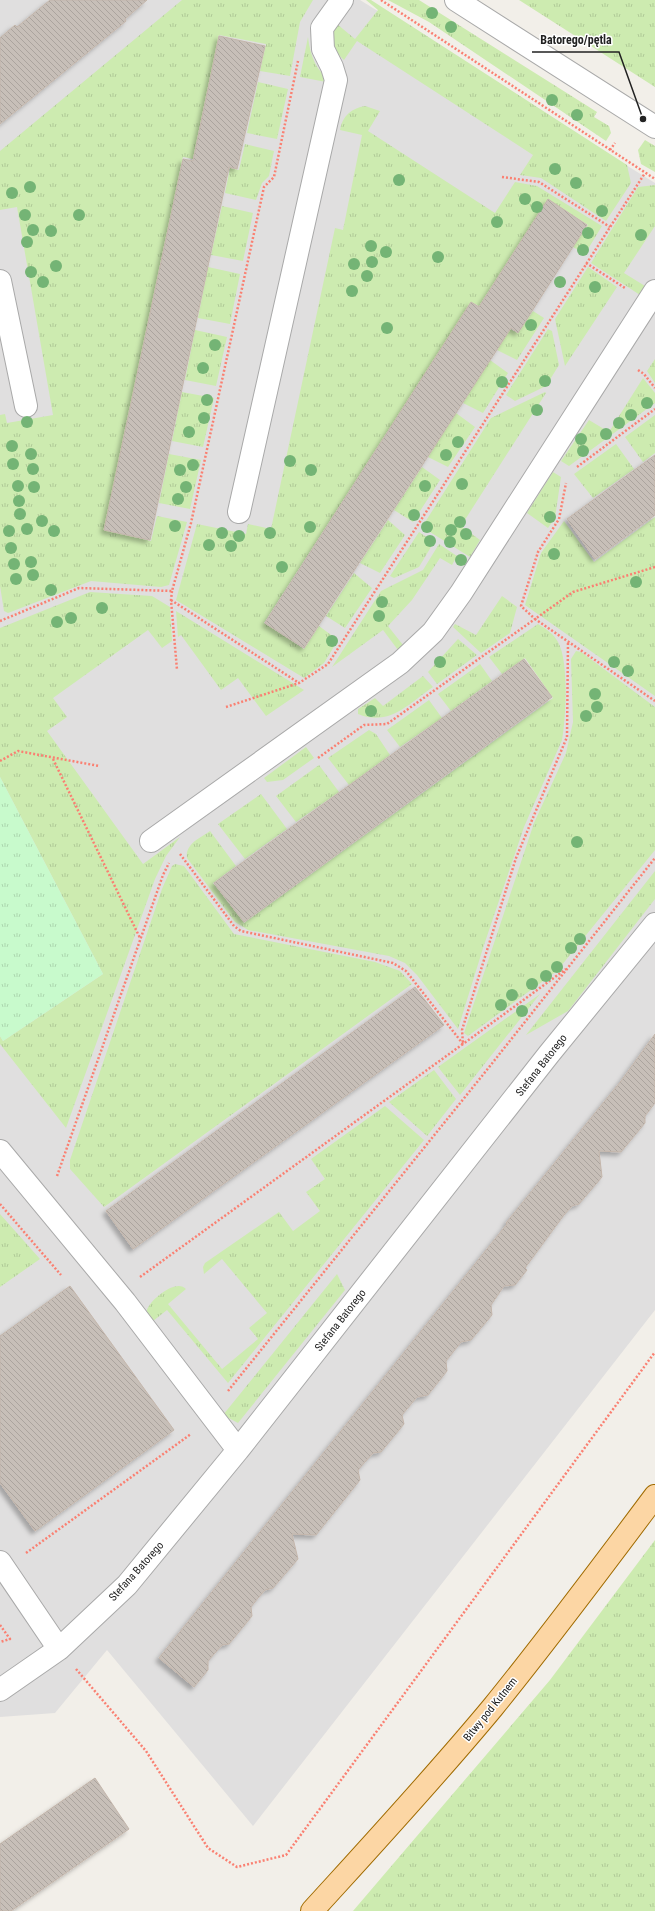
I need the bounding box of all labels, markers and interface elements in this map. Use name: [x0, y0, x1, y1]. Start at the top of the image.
callout: Batorego/pętla: [532, 28, 619, 52]
text: Batorego/pętla: [540, 33, 612, 47]
street label: Stefana Batorego: [513, 1031, 570, 1099]
street label: Stefana Batorego: [312, 1286, 369, 1354]
street label: Stefana Batorego: [106, 1539, 167, 1604]
street label: Bitwy pod Kutnem: [461, 1675, 520, 1744]

